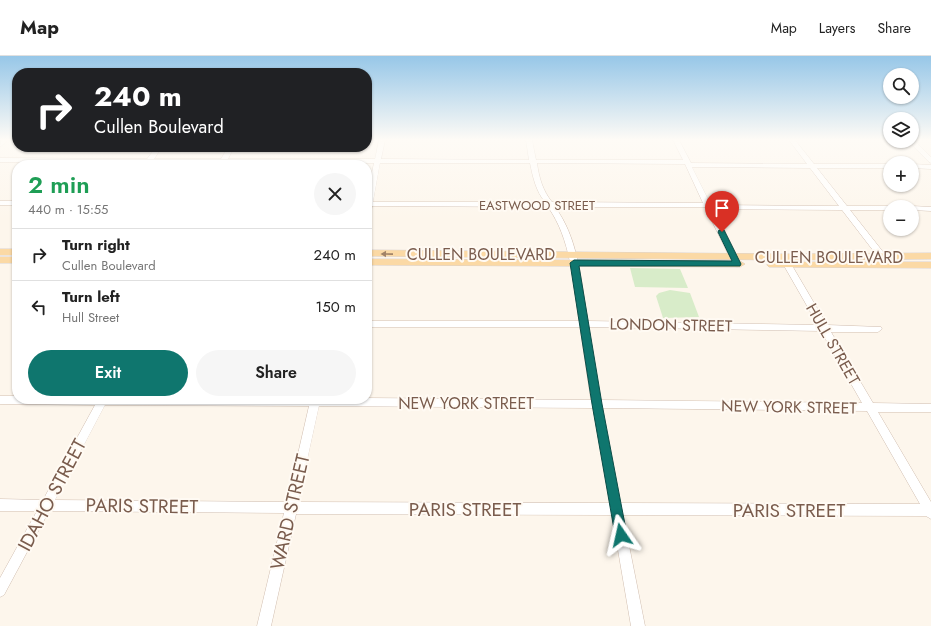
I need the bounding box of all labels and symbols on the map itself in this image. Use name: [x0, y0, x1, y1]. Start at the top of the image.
pin: [705, 191, 739, 232]
street label: EASTWOOD STREET: [479, 196, 595, 215]
street label: CULLEN BOULEVARD: [407, 243, 555, 266]
street label: CULLEN BOULEVARD: [755, 246, 903, 269]
one-way arrow: [380, 251, 393, 257]
street label: HULL STREET: [800, 299, 866, 390]
street label: LONDON STREET: [609, 312, 733, 338]
street label: NEW YORK STREET: [398, 392, 534, 415]
street label: NEW YORK STREET: [721, 394, 858, 420]
street label: IDAHO STREET: [11, 434, 93, 556]
street label: WARD STREET: [264, 451, 316, 573]
street label: PARIS STREET: [85, 492, 199, 520]
street label: PARIS STREET: [409, 496, 521, 523]
street label: PARIS STREET: [733, 497, 845, 524]
position arrow: [600, 514, 642, 556]

